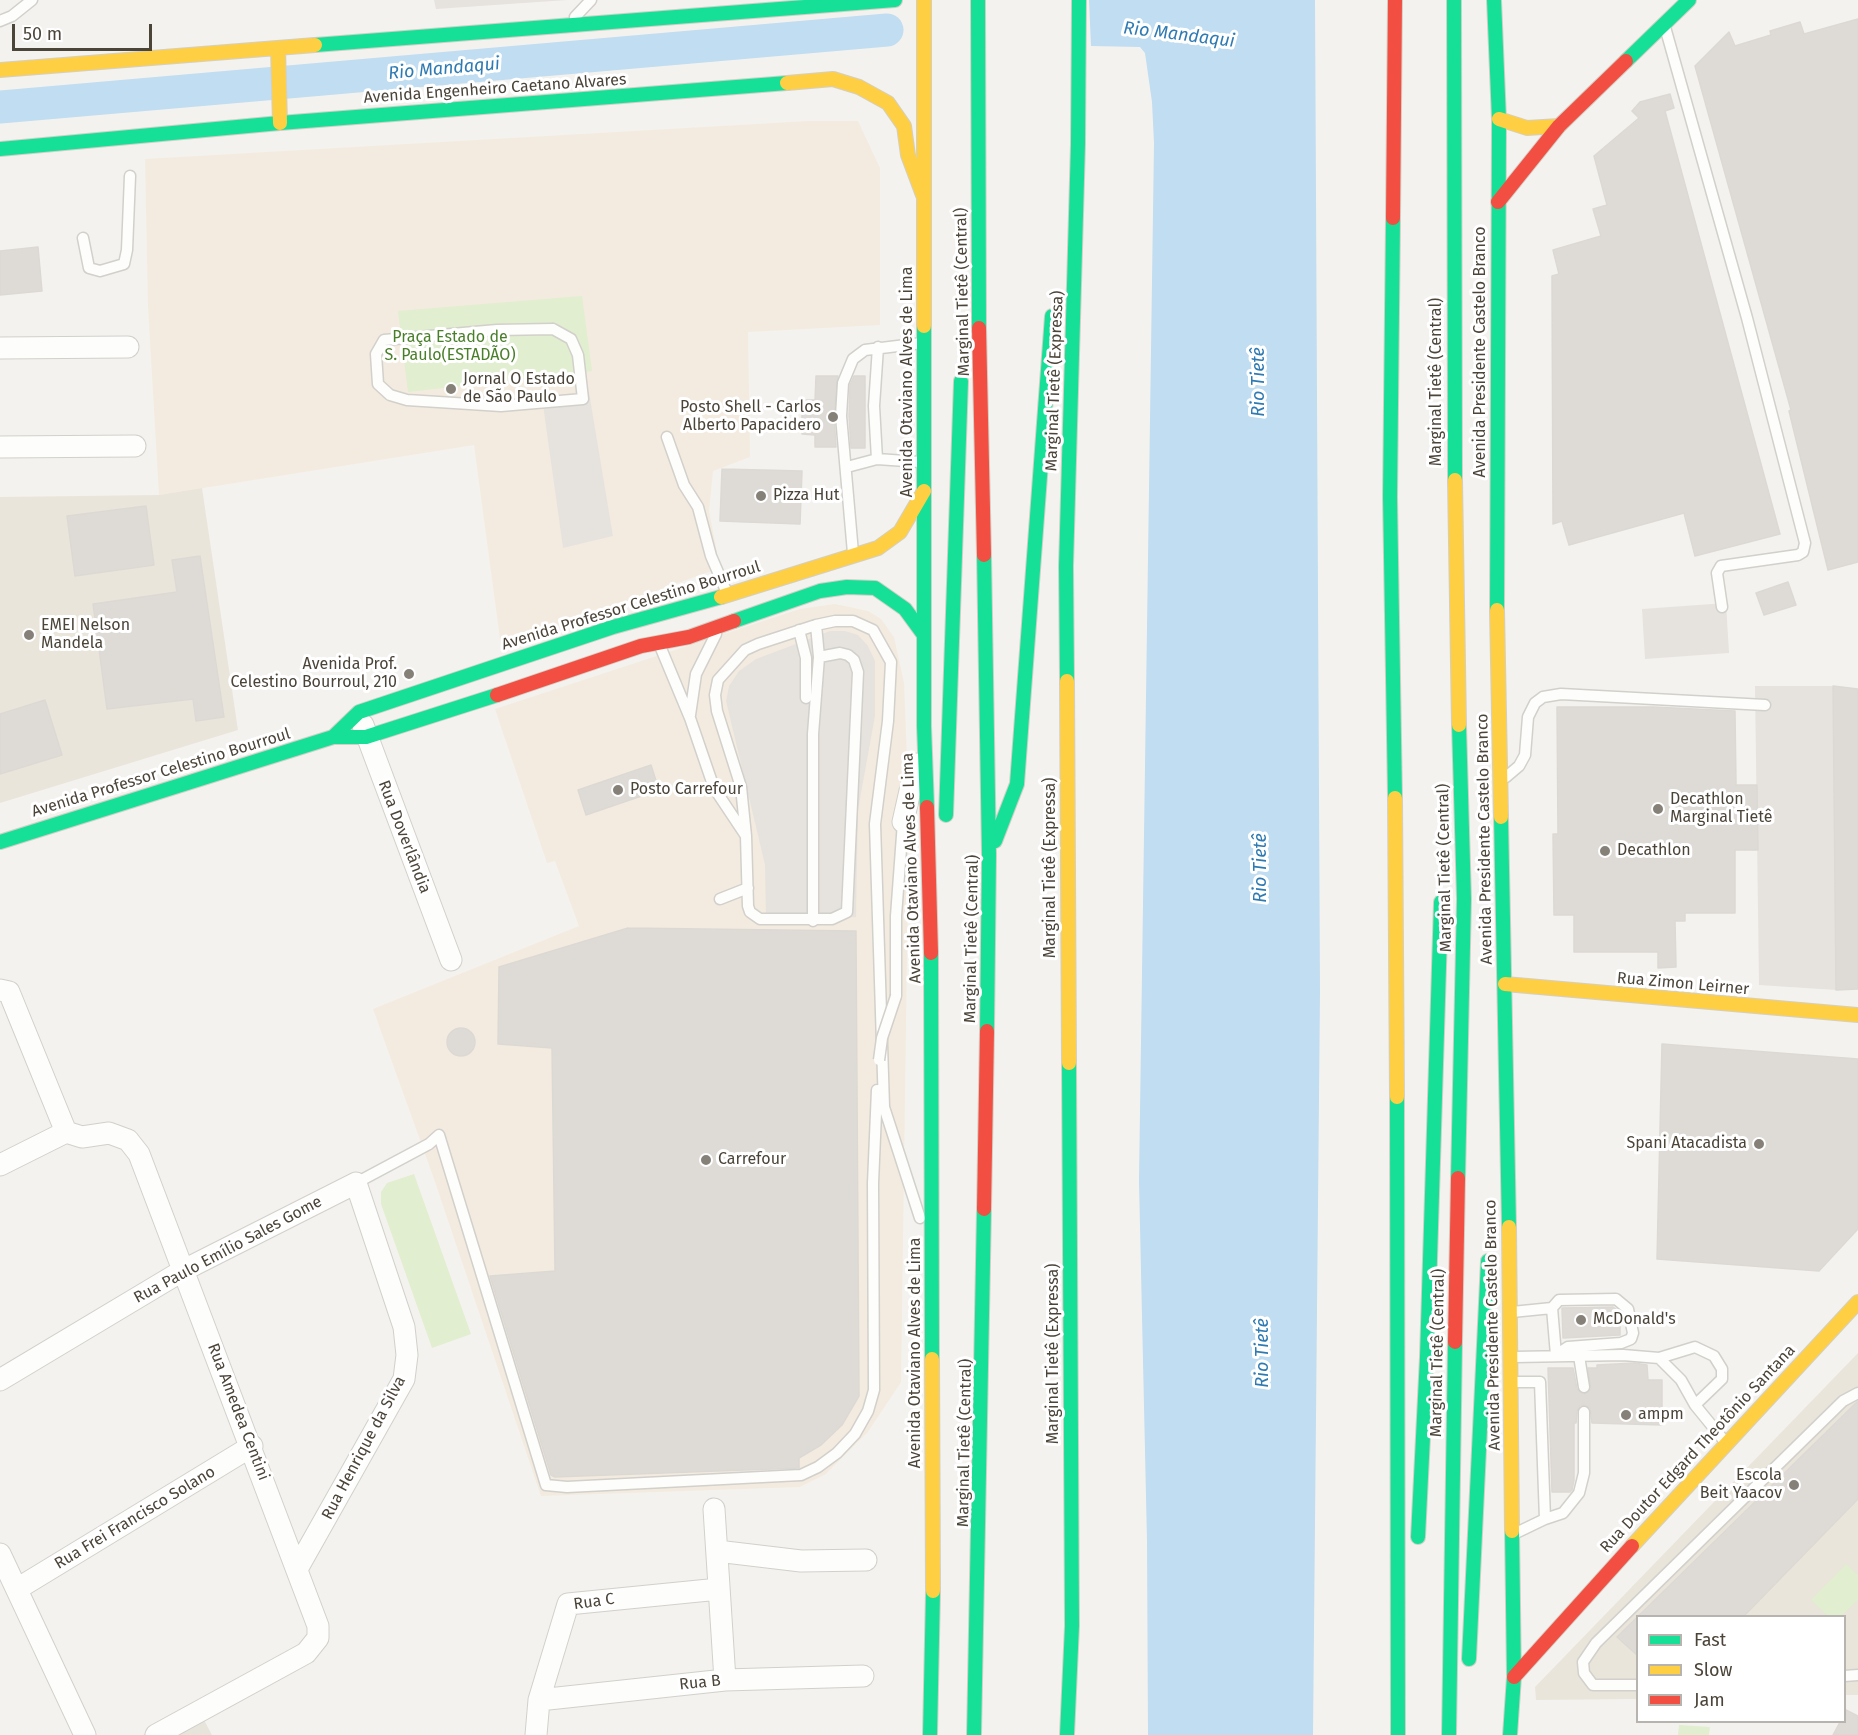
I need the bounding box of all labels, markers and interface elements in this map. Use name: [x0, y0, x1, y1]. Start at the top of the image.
scale bar: [15, 12, 154, 50]
water label: Rio Mandaqui: [1122, 17, 1236, 53]
text: 50 m: [23, 23, 62, 45]
water label: Rio Mandaqui: [387, 53, 501, 85]
street label: Avenida Engenheiro Caetano Alvares: [363, 70, 627, 108]
street label: Marginal Tietê (Central): [952, 208, 974, 376]
street label: Avenida Presidente Castelo Branco: [1471, 227, 1491, 477]
street label: Avenida Otaviano Alves de Lima: [898, 267, 918, 497]
street label: Marginal Tietê (Expressa): [1042, 290, 1068, 472]
street label: Marginal Tietê (Central): [1427, 298, 1447, 466]
park label: Praça Estado de S. Paulo(ESTADÃO): [384, 328, 516, 366]
water label: Rio Tietê: [1248, 347, 1270, 417]
place label: Jornal O Estado de São Paulo: [463, 370, 575, 408]
marker: Jornal O Estado de São Paulo: [444, 382, 458, 396]
place label: Posto Shell - Carlos Alberto Papacidero: [680, 398, 821, 436]
marker: Posto Shell - Carlos Alberto Papacidero: [826, 410, 840, 424]
place label: Pizza Hut: [773, 486, 839, 506]
marker: Pizza Hut: [754, 489, 768, 503]
street label: Avenida Professor Celestino Bourroul: [499, 557, 763, 655]
place label: EMEI Nelson Mandela: [41, 616, 130, 654]
marker: EMEI Nelson Mandela: [22, 628, 36, 642]
place label: Avenida Prof. Celestino Bourroul, 210: [230, 655, 397, 693]
marker: Avenida Prof. Celestino Bourroul, 210: [402, 667, 416, 681]
street label: Avenida Presidente Castelo Branco: [1473, 713, 1497, 965]
street label: Avenida Professor Celestino Bourroul: [29, 724, 293, 822]
street label: Avenida Otaviano Alves de Lima: [898, 752, 926, 984]
street label: Rua Doverlândia: [374, 778, 434, 896]
street label: Marginal Tietê (Expressa): [1041, 778, 1061, 958]
place label: Posto Carrefour: [630, 780, 743, 800]
marker: Posto Carrefour: [611, 783, 625, 797]
street label: Marginal Tietê (Central): [1434, 784, 1456, 952]
place label: Decathlon Marginal Tietê: [1670, 790, 1773, 828]
marker: Decathlon Marginal Tietê: [1651, 802, 1665, 816]
water label: Rio Tietê: [1250, 833, 1272, 903]
place label: Decathlon: [1617, 841, 1691, 861]
marker: Decathlon: [1598, 844, 1612, 858]
street label: Marginal Tietê (Central): [961, 855, 983, 1023]
street label: Rua Zimon Leirner: [1616, 969, 1750, 999]
place label: Spani Atacadista: [1626, 1134, 1747, 1154]
marker: Spani Atacadista: [1752, 1137, 1766, 1151]
place label: Carrefour: [718, 1150, 786, 1170]
marker: Carrefour: [699, 1153, 713, 1167]
street label: Rua Paulo Emílio Sales Gome: [131, 1192, 325, 1308]
street label: Avenida Presidente Castelo Branco: [1481, 1199, 1505, 1451]
street label: Avenida Otaviano Alves de Lima: [906, 1238, 926, 1468]
street label: Marginal Tietê (Expressa): [1044, 1264, 1064, 1444]
street label: Marginal Tietê (Central): [1427, 1269, 1449, 1437]
place label: McDonald's: [1593, 1310, 1676, 1330]
marker: McDonald's: [1574, 1313, 1588, 1327]
water label: Rio Tietê: [1252, 1318, 1274, 1388]
street label: Rua Amedea Centini: [203, 1341, 273, 1483]
street label: Rua Doutor Edgard Theotônio Santana: [1596, 1341, 1800, 1557]
street label: Marginal Tietê (Central): [954, 1359, 976, 1527]
street label: Rua Henrique da Silva: [318, 1373, 410, 1523]
place label: ampm: [1638, 1405, 1684, 1425]
marker: ampm: [1619, 1408, 1633, 1422]
street label: Rua Frei Francisco Solano: [51, 1462, 219, 1574]
place label: Escola Beit Yaacov: [1700, 1466, 1782, 1504]
marker: Escola Beit Yaacov: [1787, 1478, 1801, 1492]
street label: Rua C: [572, 1590, 616, 1614]
legend: [1636, 1615, 1846, 1723]
text: Fast: [1694, 1629, 1726, 1651]
text: Slow: [1694, 1659, 1732, 1681]
street label: Rua B: [678, 1671, 722, 1695]
text: Jam: [1694, 1689, 1725, 1711]

